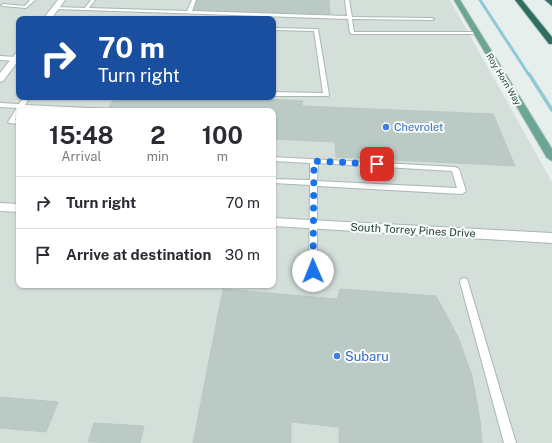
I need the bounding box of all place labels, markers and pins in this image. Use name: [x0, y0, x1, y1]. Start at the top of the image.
place label: Chevrolet: [394, 121, 443, 133]
marker: Chevrolet: [381, 122, 391, 132]
pin: [360, 147, 394, 181]
place label: Subaru: [345, 349, 389, 364]
marker: Subaru: [332, 351, 342, 361]

